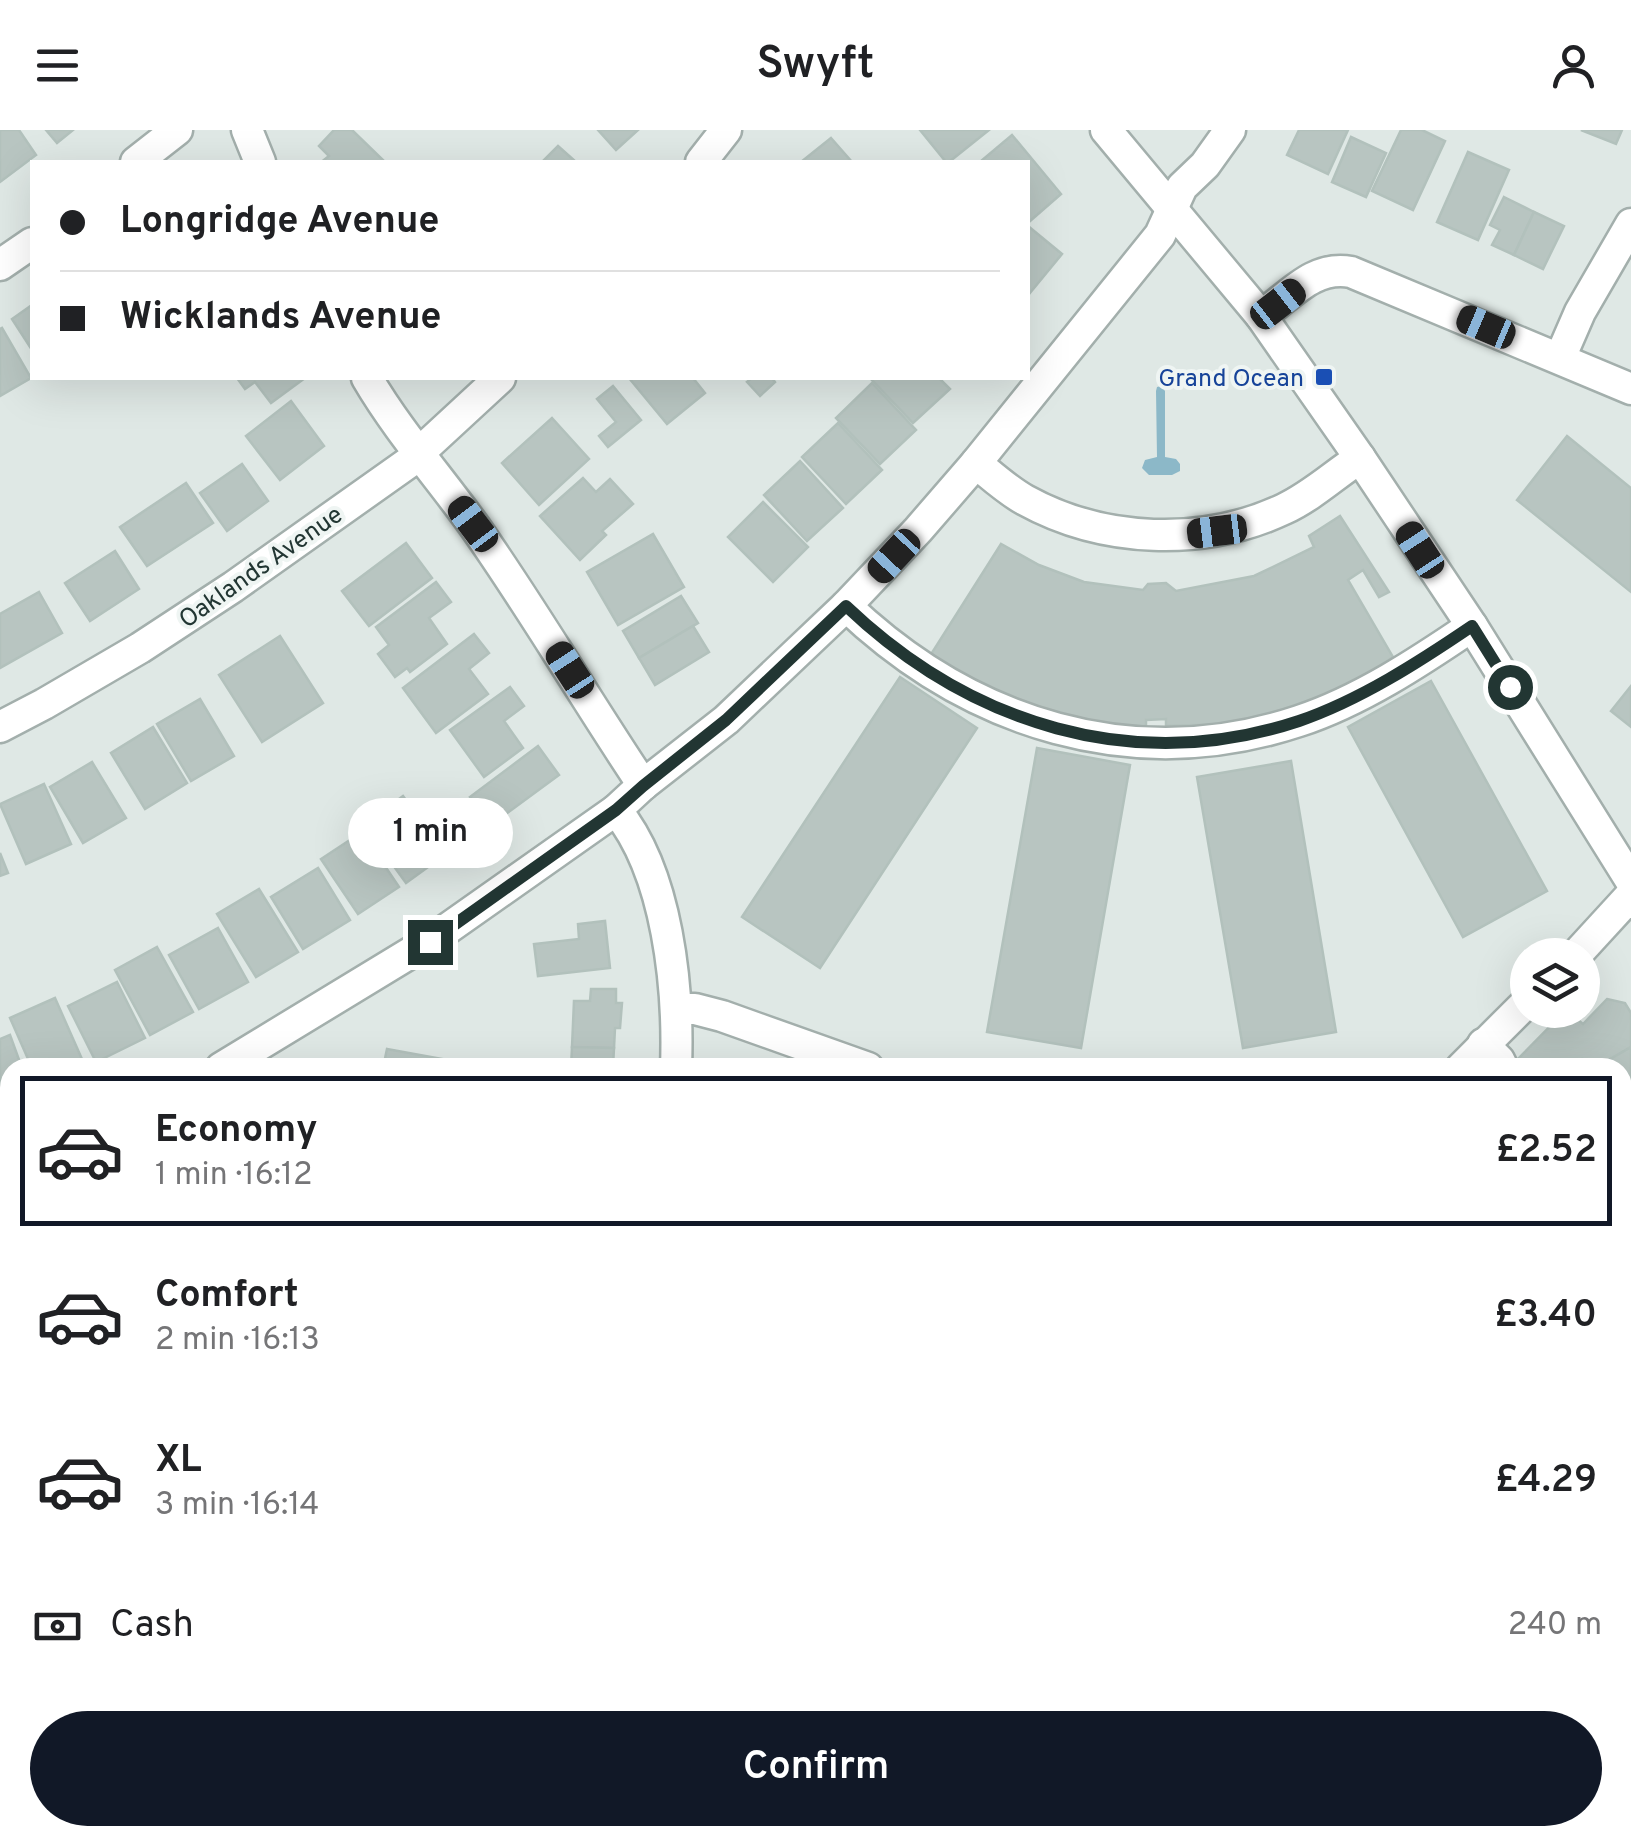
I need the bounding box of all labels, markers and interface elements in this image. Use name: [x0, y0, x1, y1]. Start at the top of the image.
text: Swyft: [756, 37, 875, 94]
icon: menu: [30, 38, 85, 93]
icon: person: [1546, 38, 1601, 93]
text: Longridge Avenue: [120, 198, 439, 247]
car: [1245, 274, 1311, 334]
text: Wicklands Avenue: [120, 294, 441, 343]
car: [1453, 301, 1519, 353]
place label: Grand Ocean: [1158, 364, 1304, 396]
marker: Grand Ocean: [1313, 366, 1335, 388]
car: [443, 491, 503, 557]
street label: Oaklands Avenue: [174, 500, 350, 637]
car: [1185, 512, 1249, 550]
car: [1391, 517, 1449, 583]
car: [863, 524, 925, 588]
car: [541, 637, 599, 703]
route start: [1488, 665, 1533, 710]
callout: 1 min: [348, 797, 512, 867]
text: 1 min: [393, 813, 468, 853]
route end: [408, 920, 453, 965]
map controls: [1510, 938, 1600, 1028]
button: layers: [1510, 938, 1600, 1028]
icon: car: [35, 1106, 125, 1196]
text: Economy: [155, 1107, 317, 1156]
text: £2.52: [1495, 1127, 1597, 1176]
text: 1 min · 16:12: [155, 1156, 313, 1196]
icon: car: [35, 1271, 125, 1361]
text: Comfort: [155, 1272, 299, 1321]
text: £3.40: [1494, 1292, 1597, 1341]
text: 2 min · 16:13: [155, 1321, 320, 1361]
icon: car: [35, 1436, 125, 1526]
text: XL: [155, 1437, 202, 1486]
text: £4.29: [1495, 1457, 1597, 1506]
text: 3 min · 16:14: [155, 1486, 319, 1526]
icon: cash: [30, 1599, 85, 1654]
text: Cash: [110, 1602, 194, 1651]
text: 240 m: [1508, 1606, 1602, 1646]
button: Confirm: [30, 1711, 1602, 1826]

